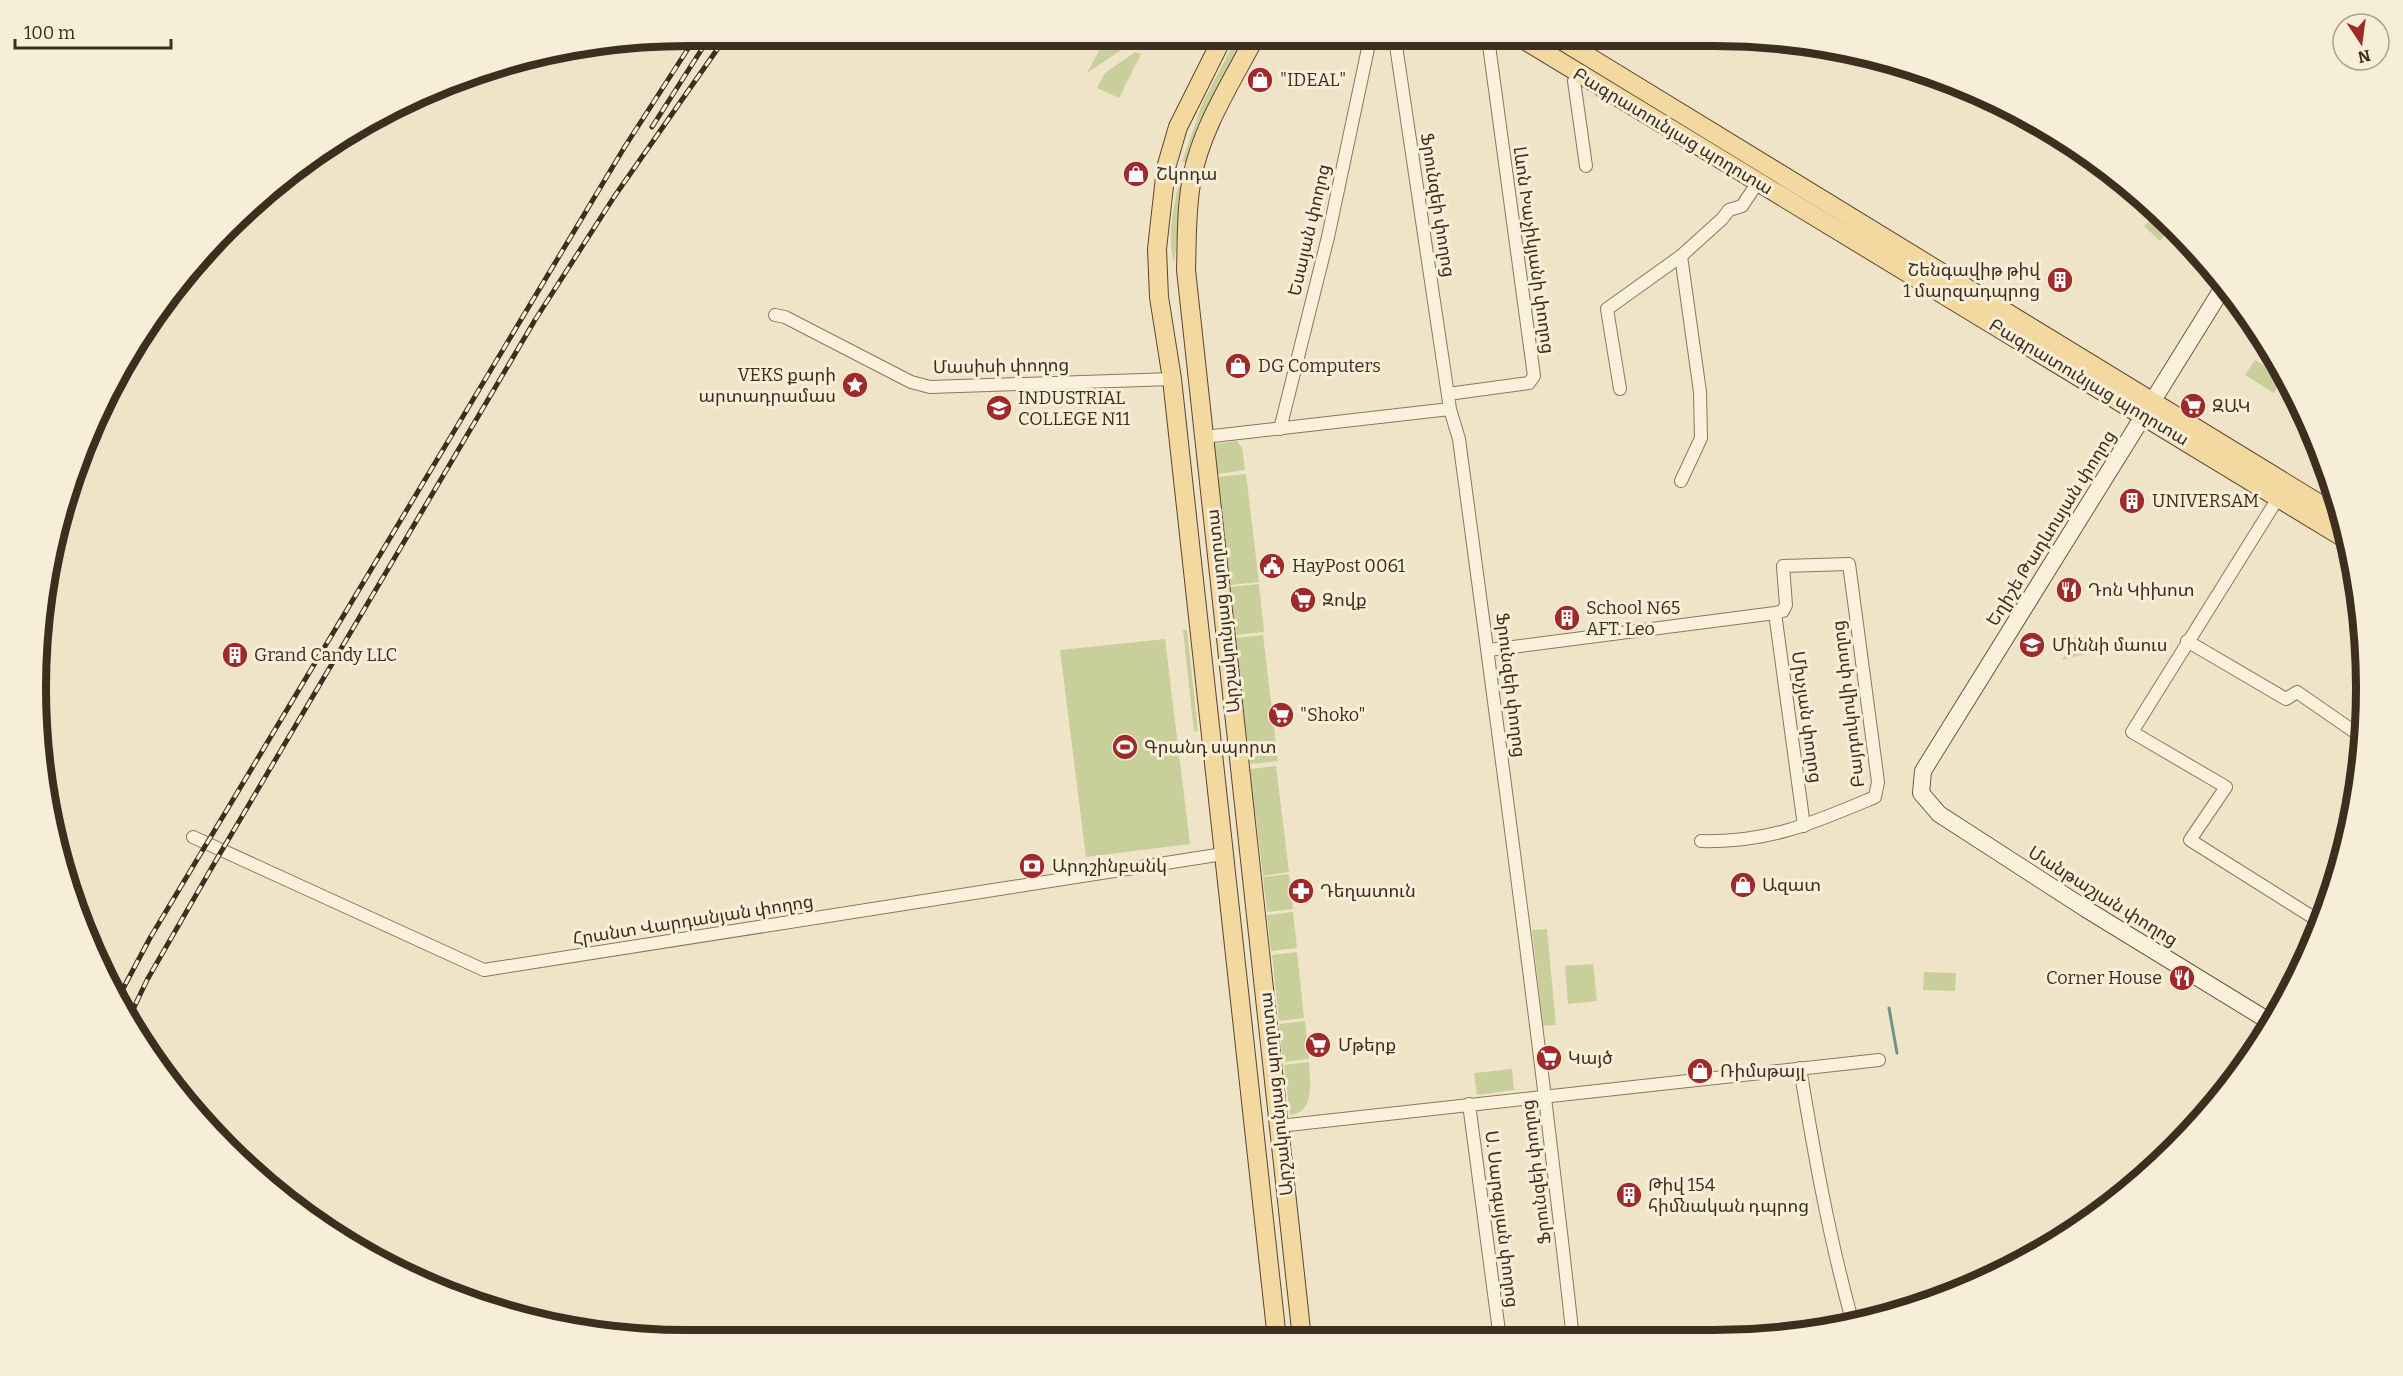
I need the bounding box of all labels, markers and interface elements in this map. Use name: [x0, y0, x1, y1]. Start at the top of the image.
scale bar: [15, 12, 171, 50]
north arrow: [2331, 12, 2391, 72]
text: 100 m: [24, 22, 75, 44]
text: N: [2356, 45, 2372, 67]
street label: Բագրատունյաց պողոտա: [1569, 63, 1777, 199]
shop icon: "IDEAL": [1245, 65, 1275, 95]
place label: "IDEAL": [1280, 69, 1346, 91]
street label: Ֆրունզեի փողոց: [1416, 131, 1460, 279]
street label: Լևոն Խաչիկյանի փողոց: [1509, 145, 1559, 355]
shop icon: Շկոդա: [1121, 159, 1151, 189]
street label: Եսայան փողոց: [1283, 162, 1335, 298]
place label: Շկոդա: [1156, 163, 1217, 185]
place label: Շենգավիթ թիվ 1 մարզադպրոց: [1903, 259, 2041, 302]
building icon: Շենգավիթ թիվ 1 մարզադպրոց: [2045, 265, 2075, 295]
street label: Բագրատունյաց պողոտա: [1985, 314, 2193, 450]
shop icon: DG Computers: [1223, 351, 1253, 381]
street label: Մասիսի փողոց: [933, 354, 1069, 378]
place label: DG Computers: [1258, 355, 1381, 377]
place label: VEKS քարի արտադրամաս: [698, 364, 836, 407]
place icon: VEKS քարի արտադրամաս: [840, 370, 870, 400]
place label: INDUSTRIAL COLLEGE N11: [1018, 387, 1131, 430]
supermarket icon: ԶԱԿ: [2178, 391, 2208, 421]
school or university icon: INDUSTRIAL COLLEGE N11: [984, 393, 1014, 423]
place label: ԶԱԿ: [2212, 395, 2251, 417]
street label: Եղիշե Թադևոսյան փողոց: [1982, 426, 2120, 630]
building icon: UNIVERSAM: [2117, 486, 2147, 516]
place label: UNIVERSAM: [2152, 490, 2259, 512]
street label: Արշակունյաց պողոտա: [1201, 508, 1245, 714]
public building icon: HayPost 0061: [1257, 551, 1287, 581]
place label: HayPost 0061: [1292, 555, 1406, 577]
restaurant icon: Դոն Կիխոտ: [2054, 575, 2084, 605]
place label: Դոն Կիխոտ: [2088, 579, 2194, 601]
supermarket icon: Զովք: [1288, 585, 1318, 615]
place label: Զովք: [1322, 589, 1367, 611]
place label: School N65 AFT. Leo: [1586, 597, 1680, 640]
building icon: School N65 AFT. Leo: [1552, 603, 1582, 633]
street label: Ֆրունզեի փողոց: [1491, 611, 1531, 759]
street label: Բայդուկովի փողոց: [1827, 619, 1869, 789]
school or university icon: Միննի մաուս: [2017, 630, 2047, 660]
place label: Միննի մաուս: [2052, 634, 2168, 656]
building icon: Grand Candy LLC: [220, 640, 250, 670]
place label: Grand Candy LLC: [254, 644, 397, 666]
street label: Մխչյան փողոց: [1787, 650, 1827, 784]
supermarket icon: "Shoko": [1266, 700, 1296, 730]
place label: "Shoko": [1300, 704, 1365, 726]
sports icon: Գրանդ սպորտ: [1110, 732, 1140, 762]
place label: Գրանդ սպորտ: [1144, 736, 1276, 758]
street label: Մանթաշյան փողոց: [2024, 841, 2182, 951]
bank icon: Արդշինբանկ: [1017, 851, 1047, 881]
place label: Արդշինբանկ: [1052, 855, 1167, 877]
shop icon: Ազատ: [1728, 870, 1758, 900]
place label: Ազատ: [1762, 874, 1821, 896]
pharmacy icon: Դեղատուն: [1286, 876, 1316, 906]
place label: Դեղատուն: [1320, 880, 1416, 902]
street label: Հրանտ Վարդանյան փողոց: [571, 890, 815, 950]
restaurant icon: Corner House: [2167, 963, 2197, 993]
place label: Corner House: [2046, 967, 2162, 989]
street label: Արշակունյաց պողոտա: [1254, 991, 1298, 1197]
supermarket icon: Մթերք: [1303, 1030, 1333, 1060]
place label: Մթերք: [1338, 1034, 1396, 1056]
supermarket icon: Կայծ: [1534, 1043, 1564, 1073]
place label: Կայծ: [1568, 1047, 1613, 1069]
shop icon: Ռիմսթայլ: [1685, 1056, 1715, 1086]
place label: Ռիմսթայլ: [1720, 1060, 1806, 1082]
street label: Ֆրունզեի փողոց: [1516, 1098, 1556, 1246]
street label: Ս. Սարգսյան փողոց: [1480, 1129, 1524, 1309]
place label: Թիվ 154 հիմնական դպրոց: [1648, 1174, 1809, 1217]
building icon: Թիվ 154 հիմնական դպրոց: [1614, 1180, 1644, 1210]

